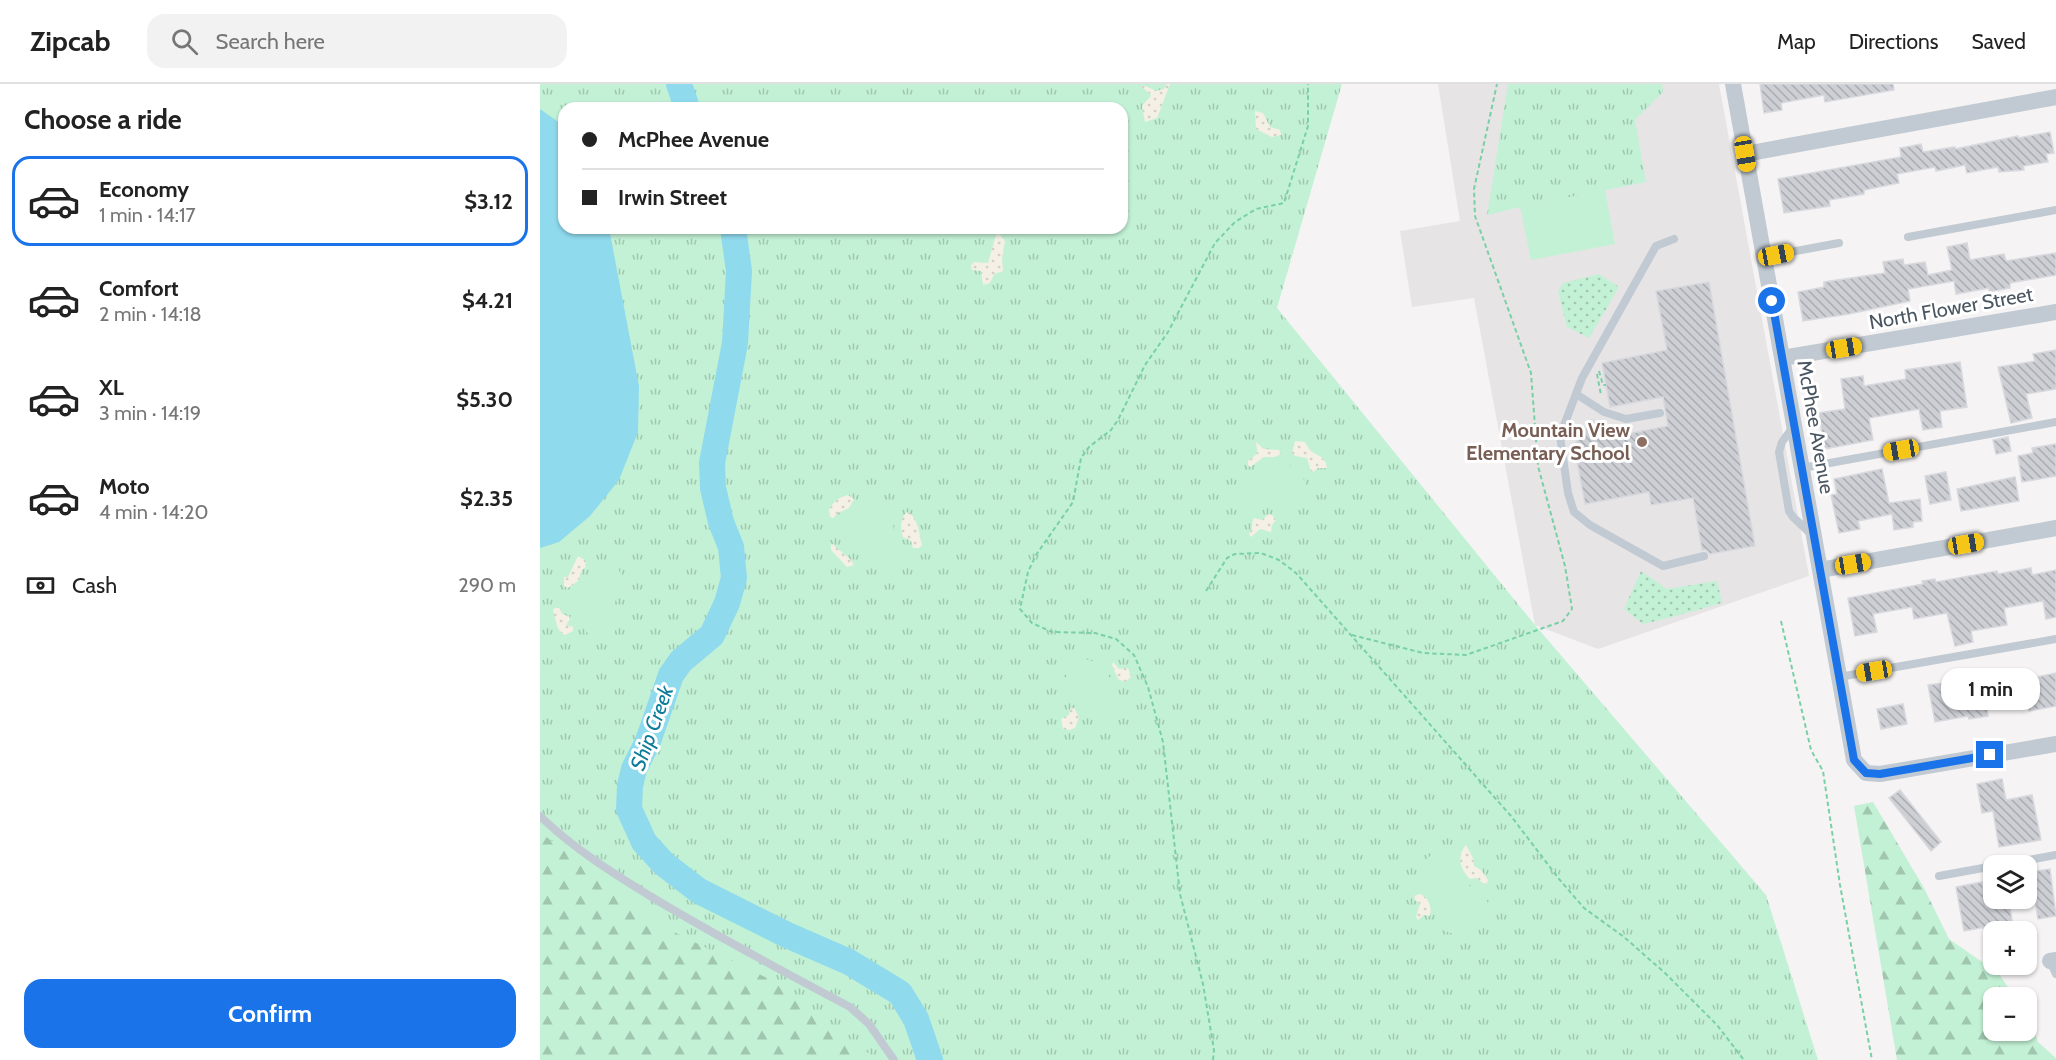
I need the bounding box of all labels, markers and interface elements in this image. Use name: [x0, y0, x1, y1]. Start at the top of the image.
search box: [147, 14, 567, 68]
text: Zipcab: [30, 24, 111, 58]
icon: search: [168, 25, 201, 58]
text: Search here: [216, 28, 325, 55]
text: Map: [1777, 29, 1816, 54]
text: Directions: [1849, 29, 1938, 54]
text: Saved: [1971, 29, 2026, 54]
text: Choose a ride: [24, 103, 182, 136]
text: McPhee Avenue: [618, 126, 769, 153]
car: [1733, 135, 1757, 173]
icon: car: [27, 174, 81, 228]
text: Economy: [99, 176, 189, 203]
text: Irwin Street: [618, 184, 727, 211]
text: $3.12: [464, 188, 513, 215]
text: 1 min · 14:17: [99, 203, 196, 227]
car: [1757, 243, 1795, 267]
icon: car: [27, 273, 81, 327]
text: Comfort: [99, 275, 178, 302]
street label: North Flower Street: [1867, 282, 2035, 334]
text: $4.21: [462, 287, 513, 314]
route start: [1758, 287, 1785, 314]
text: 2 min · 14:18: [99, 302, 202, 326]
car: [1825, 336, 1863, 360]
street label: McPhee Avenue: [1792, 358, 1840, 496]
icon: car: [27, 372, 81, 426]
text: XL: [99, 374, 124, 401]
text: $5.30: [456, 386, 513, 413]
text: 3 min · 14:19: [99, 401, 201, 425]
place label: Mountain View Elementary School: [1466, 418, 1630, 465]
marker: Mountain View Elementary School: [1635, 435, 1649, 449]
car: [1882, 438, 1920, 462]
icon: car: [27, 471, 81, 525]
text: Moto: [99, 473, 150, 500]
text: $2.35: [460, 485, 513, 512]
text: 4 min · 14:20: [99, 500, 208, 524]
car: [1947, 532, 1985, 556]
car: [1834, 552, 1872, 576]
icon: cash: [24, 569, 57, 602]
text: Cash: [72, 572, 117, 599]
text: 290 m: [458, 573, 516, 597]
car: [1855, 659, 1893, 683]
callout: 1 min: [1940, 668, 2040, 710]
text: 1 min: [1968, 677, 2013, 701]
water label: Ship Creek: [625, 681, 679, 773]
route end: [1976, 741, 2003, 768]
map controls: [1983, 855, 2037, 1041]
button: layers: [1983, 855, 2037, 909]
button: +: [1983, 921, 2037, 975]
button: Confirm: [24, 979, 516, 1048]
button: −: [1983, 987, 2037, 1041]

